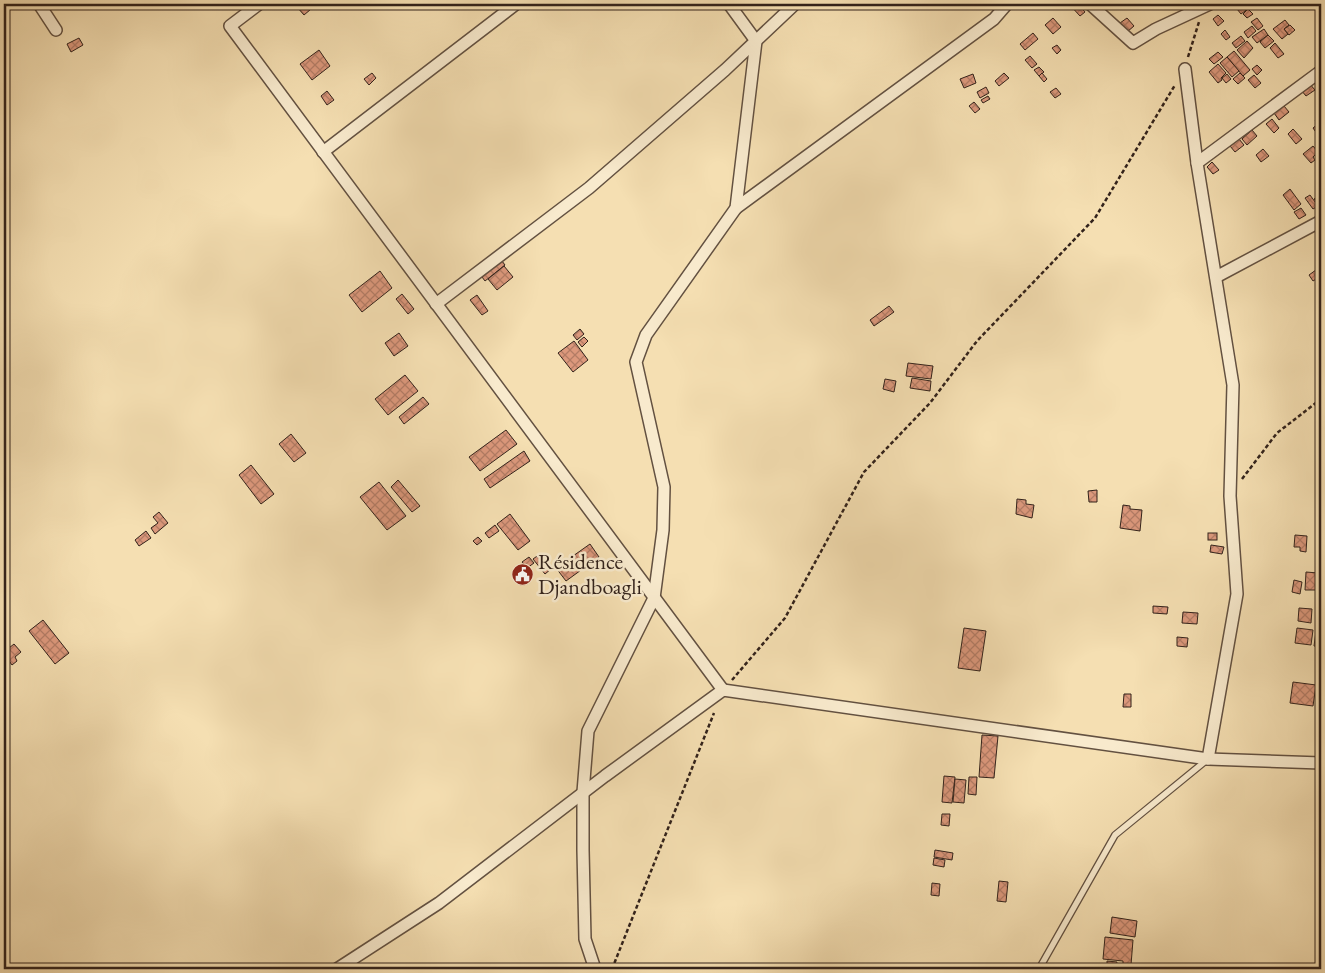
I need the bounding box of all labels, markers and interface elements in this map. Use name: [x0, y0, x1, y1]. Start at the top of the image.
place label: Résidence Djandboagli: [538, 547, 642, 601]
public building icon: Résidence Djandboagli: [510, 562, 534, 586]

